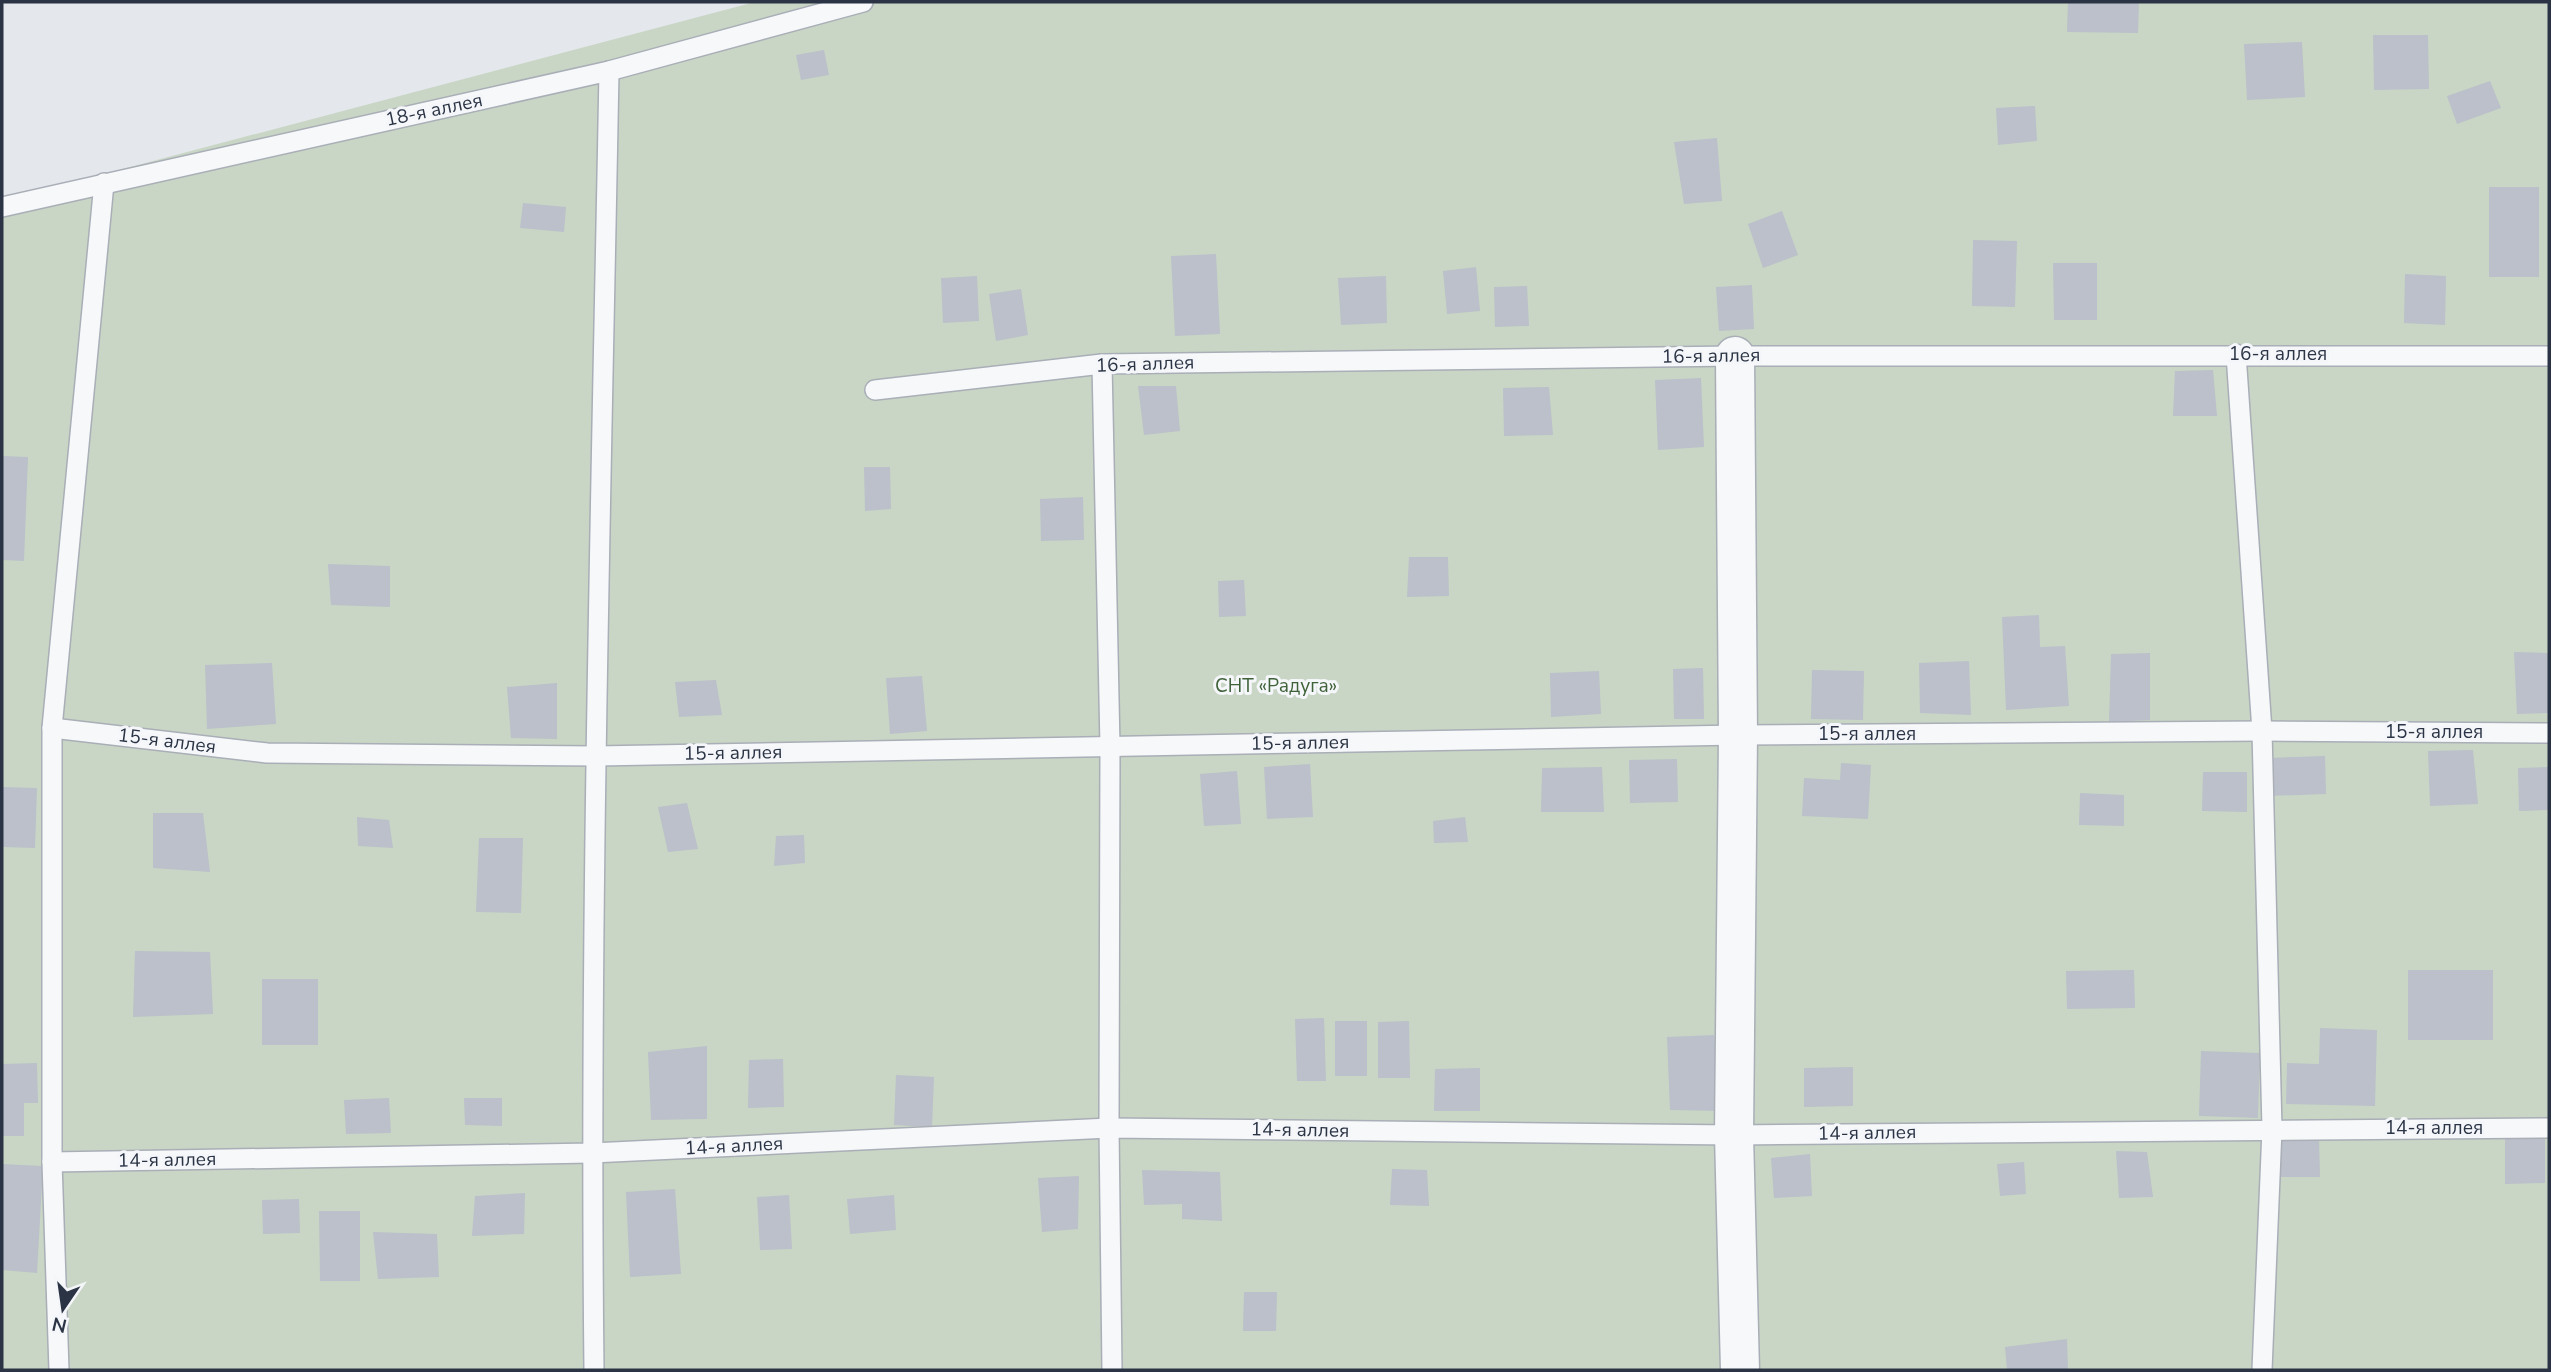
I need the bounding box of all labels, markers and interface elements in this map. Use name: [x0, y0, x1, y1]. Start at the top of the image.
street label: 18-я аллея: [383, 87, 485, 133]
street label: 16-я аллея: [2229, 341, 2327, 367]
street label: 16-я аллея: [1661, 342, 1761, 370]
street label: 16-я аллея: [1095, 349, 1195, 379]
park label: СНТ «Радуга»: [1215, 673, 1337, 699]
street label: 15-я аллея: [2385, 719, 2483, 745]
street label: 15-я аллея: [1818, 721, 1916, 747]
street label: 15-я аллея: [116, 722, 218, 760]
street label: 15-я аллея: [1250, 729, 1350, 757]
street label: 15-я аллея: [683, 739, 783, 767]
street label: 14-я аллея: [2385, 1115, 2483, 1141]
street label: 14-я аллея: [1250, 1116, 1350, 1144]
street label: 14-я аллея: [1817, 1119, 1917, 1147]
street label: 14-я аллея: [684, 1130, 784, 1162]
street label: 14-я аллея: [117, 1146, 217, 1174]
north arrow: [28, 1274, 98, 1344]
text: N: [50, 1310, 69, 1339]

